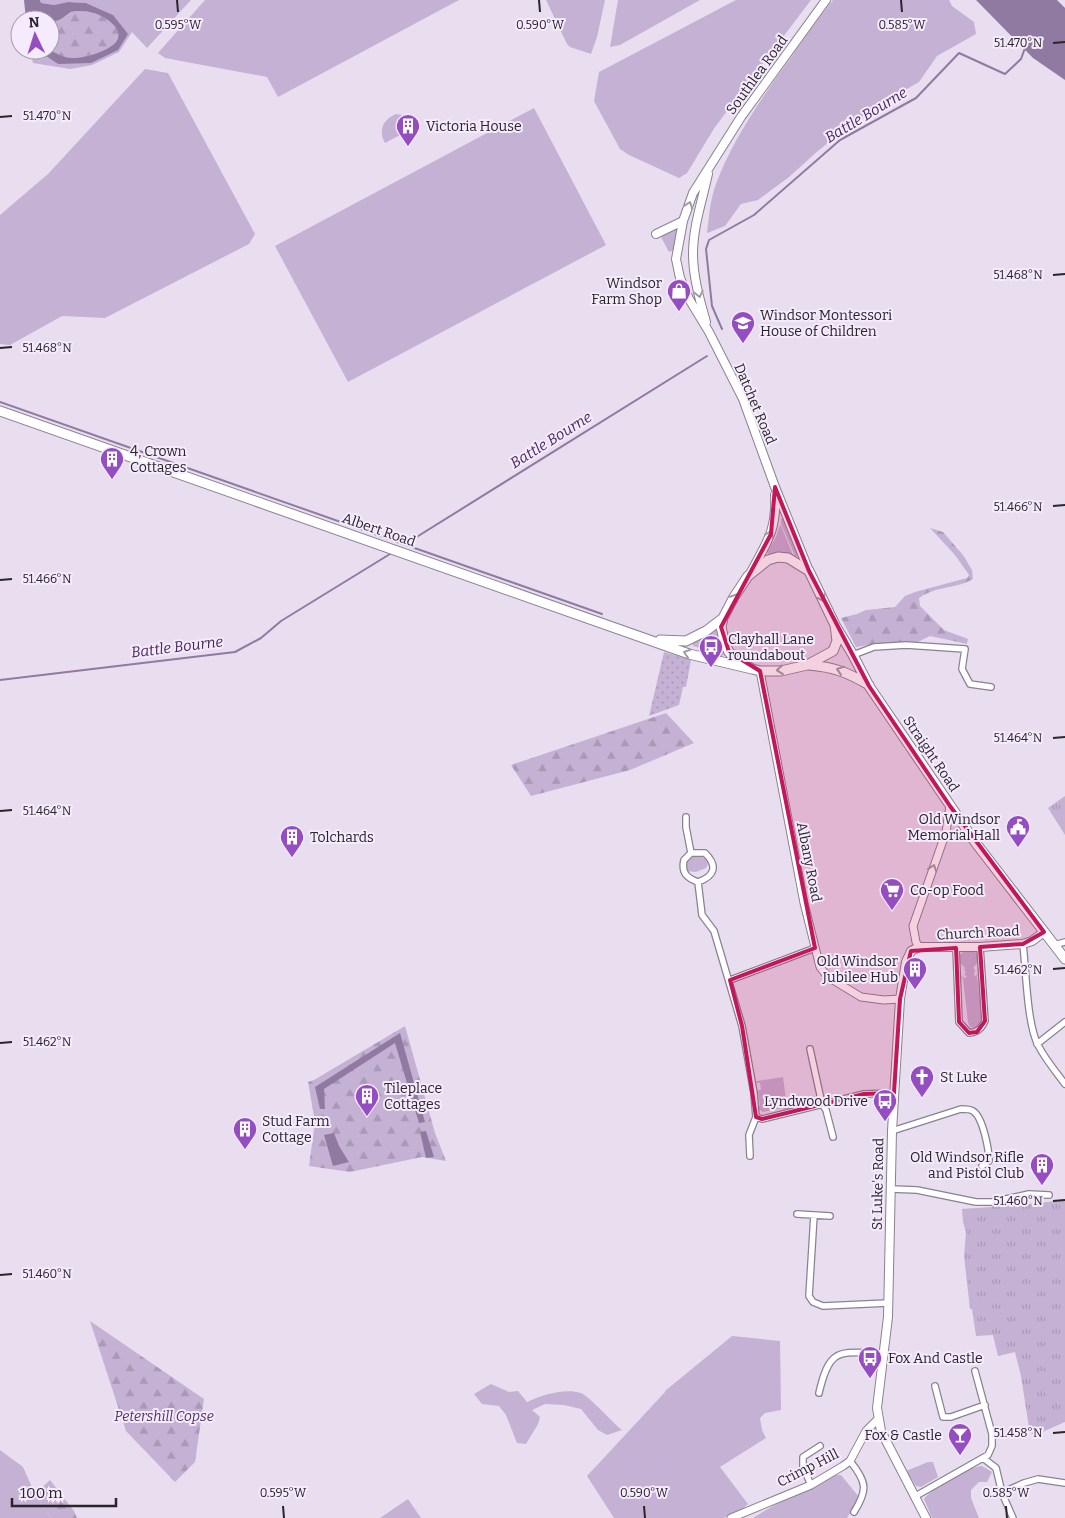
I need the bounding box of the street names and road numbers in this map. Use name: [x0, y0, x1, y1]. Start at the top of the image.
street label: Southlea Road: [723, 32, 791, 118]
street label: Datchet Road: [730, 361, 780, 447]
street label: Albert Road: [340, 510, 418, 550]
street label: Straight Road: [899, 713, 963, 795]
street label: Albany Road: [793, 821, 825, 903]
street label: Church Road: [936, 922, 1020, 944]
street label: St Luke's Road: [869, 1138, 887, 1230]
street label: Crimp Hill: [774, 1445, 842, 1491]

